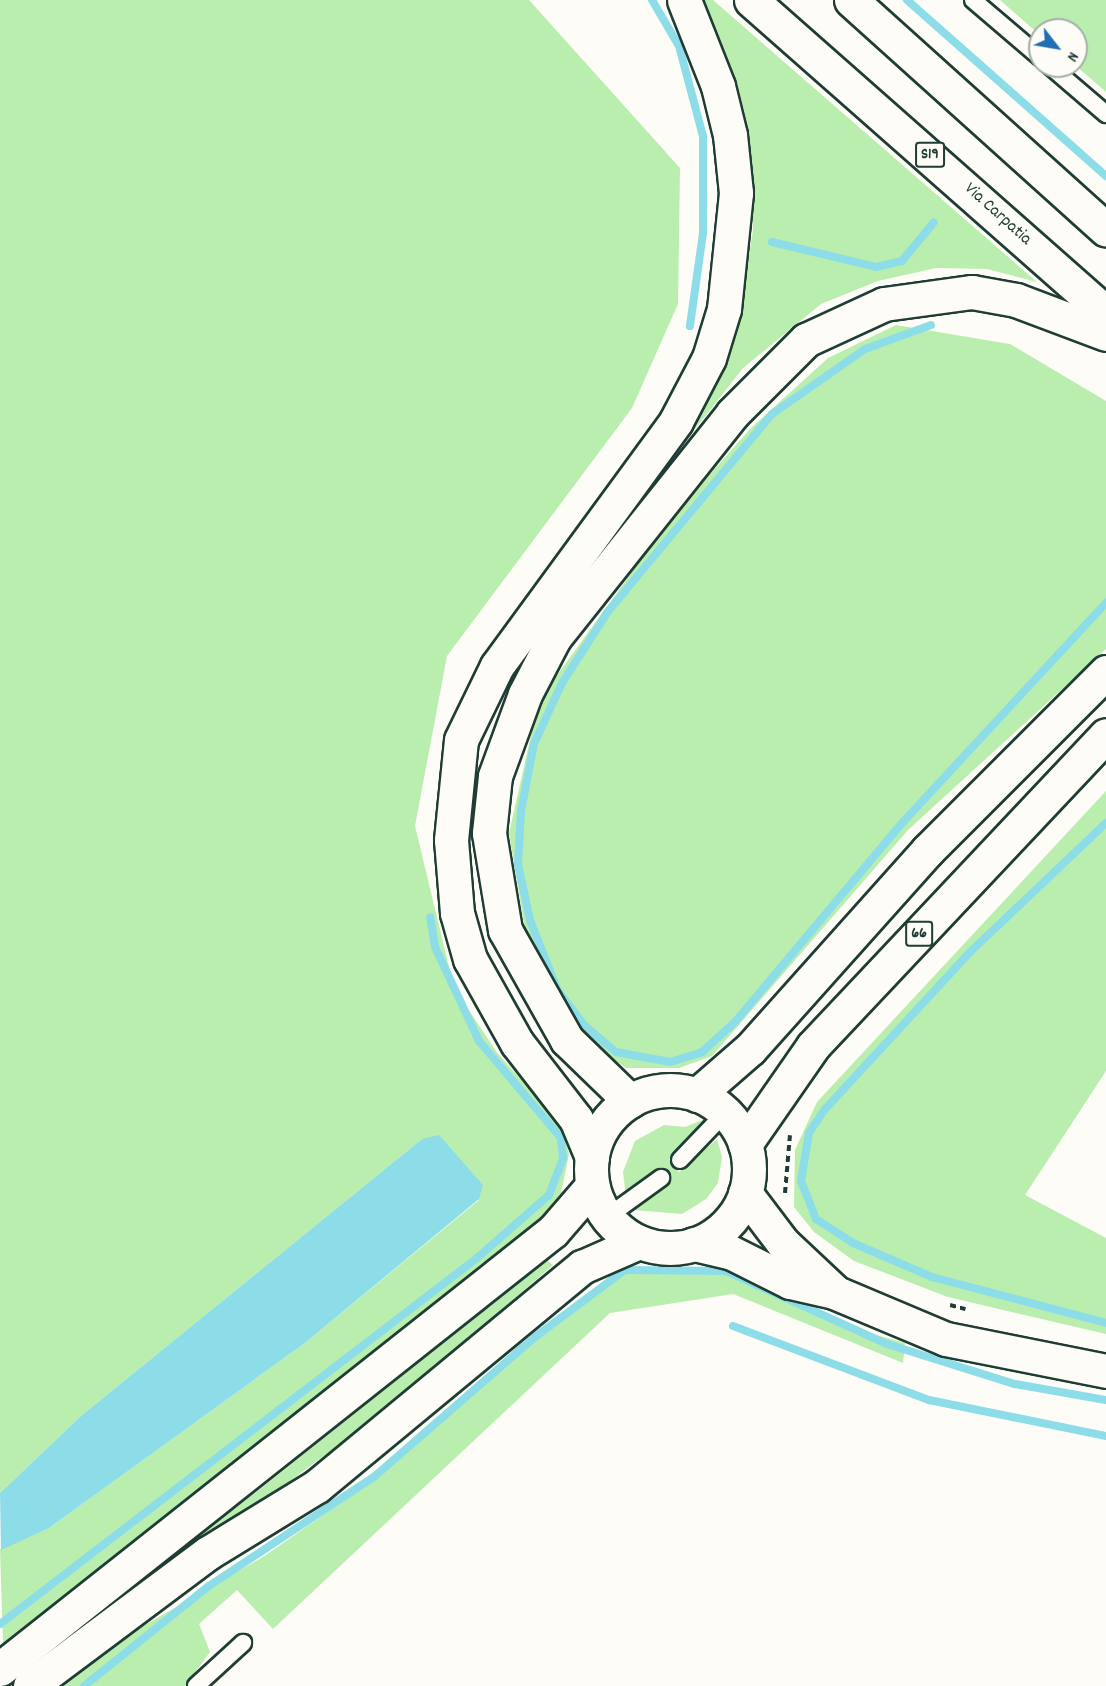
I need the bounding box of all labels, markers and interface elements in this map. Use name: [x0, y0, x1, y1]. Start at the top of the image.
north arrow: [1028, 18, 1088, 78]
text: N: [1060, 47, 1084, 66]
road number: S19: [915, 142, 945, 168]
street label: Via Carpatia: [959, 179, 1035, 251]
road number: 66: [904, 921, 934, 947]

